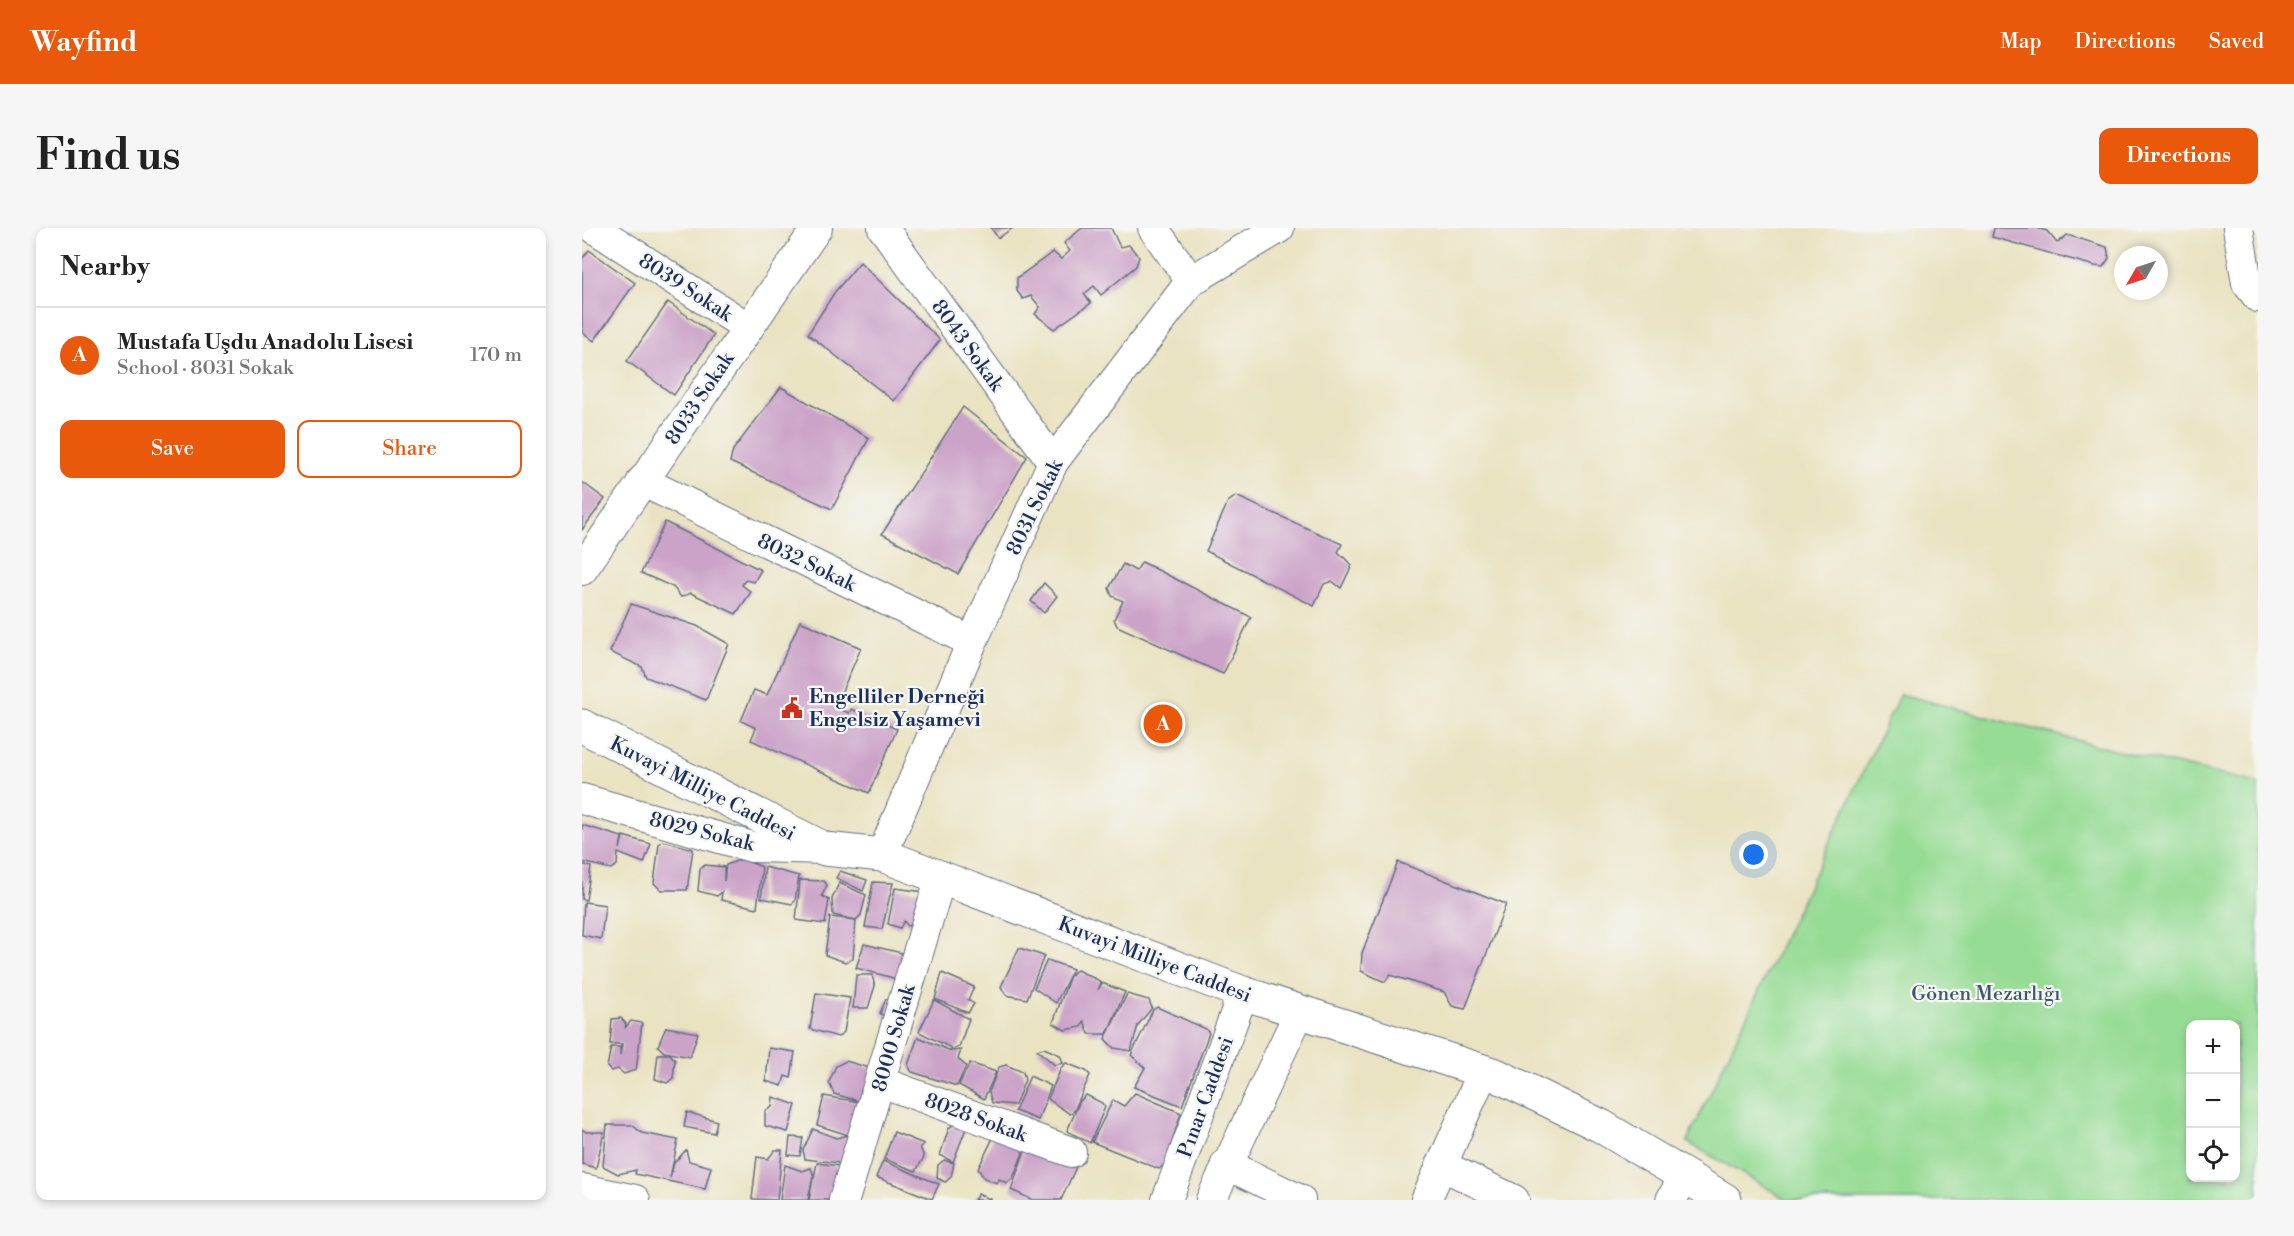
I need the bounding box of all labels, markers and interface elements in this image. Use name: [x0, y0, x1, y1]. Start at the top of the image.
text: Wayfind: [30, 25, 138, 60]
text: Map: [2000, 29, 2042, 55]
text: Directions: [2075, 29, 2176, 55]
text: Saved: [2209, 29, 2264, 55]
button: Directions: [2099, 128, 2258, 184]
text: Find us: [36, 130, 180, 183]
north arrow: [2114, 246, 2168, 300]
street label: 8039 Sokak: [633, 249, 738, 329]
text: Nearby: [60, 251, 150, 283]
street label: 8043 Sokak: [925, 295, 1009, 398]
text: Mustafa Uşdu Anadolu Lisesi: [117, 329, 413, 356]
text: A: [72, 343, 87, 368]
text: 170 m: [470, 343, 522, 368]
street label: 8033 Sokak: [660, 347, 741, 450]
text: School · 8031 Sokak: [117, 356, 293, 381]
button: Save: [60, 420, 285, 478]
button: Share: [297, 420, 522, 478]
street label: 8031 Sokak: [1001, 454, 1070, 560]
street label: 8032 Sokak: [753, 529, 861, 599]
place label: Engelliler Derneği Engelsiz Yaşamevi: [809, 685, 986, 733]
public building icon: Engelliler Derneği Engelsiz Yaşamevi: [780, 696, 804, 720]
pin: A: [1144, 702, 1182, 746]
street label: Kuvayi Milliye Caddesi: [605, 732, 800, 847]
street label: 8029 Sokak: [647, 807, 758, 858]
your location: [1739, 840, 1768, 869]
street label: Kuvayi Milliye Caddesi: [1054, 912, 1255, 1009]
street label: 8000 Sokak: [867, 980, 922, 1095]
park label: Gönen Mezarlığı: [1911, 982, 2061, 1007]
map controls: [2186, 1020, 2240, 1182]
button: +: [2186, 1020, 2240, 1074]
street label: Pınar Caddesi: [1173, 1033, 1240, 1162]
button: −: [2186, 1074, 2240, 1128]
street label: 8028 Sokak: [921, 1088, 1032, 1149]
button: locate: [2186, 1128, 2240, 1182]

